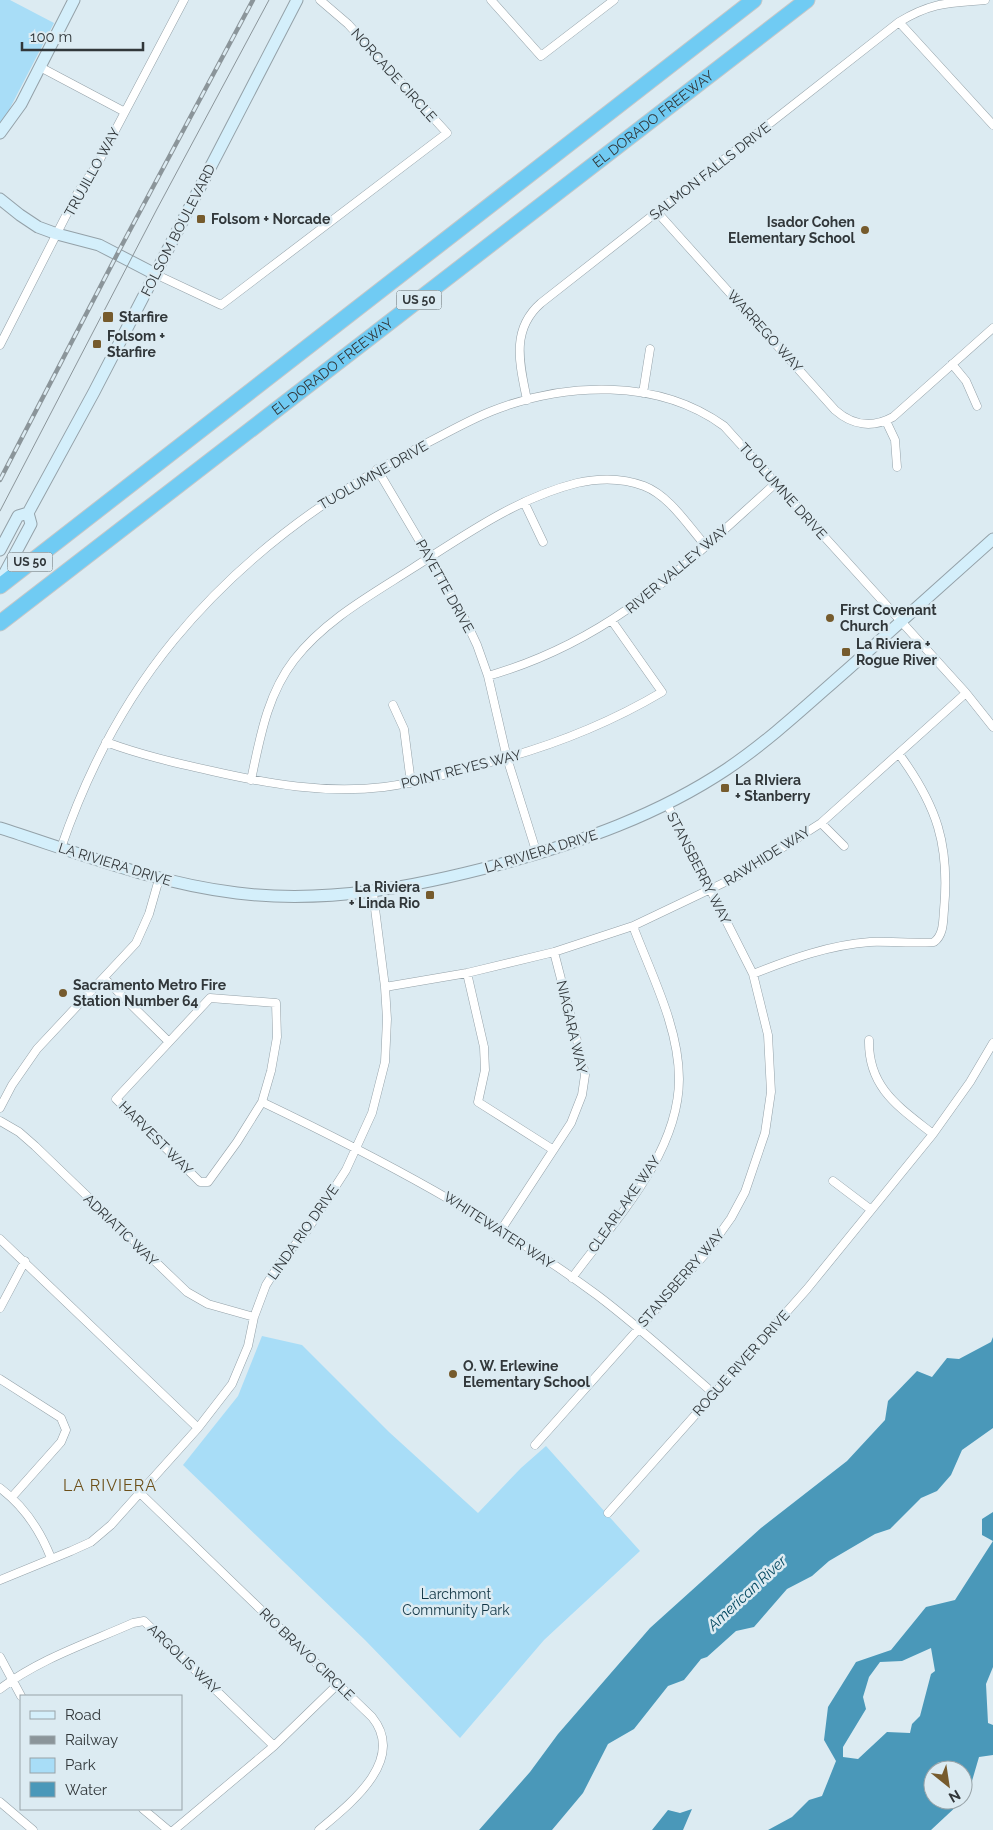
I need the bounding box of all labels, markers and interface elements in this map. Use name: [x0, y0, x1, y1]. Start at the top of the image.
scale bar: [22, 20, 144, 52]
street label: NORCADE CIRCLE: [348, 25, 440, 125]
text: 100 m: [30, 28, 72, 46]
street label: EL DORADO FREEWAY: [589, 67, 717, 171]
street label: SALMON FALLS DRIVE: [646, 119, 774, 223]
street label: TRUJILLO WAY: [61, 125, 123, 219]
street label: FOLSOM BOULEVARD: [138, 161, 218, 299]
place label: Folsom + Norcade: [211, 211, 331, 227]
marker: Folsom + Norcade: [195, 213, 207, 225]
place label: Isador Cohen Elementary School: [728, 214, 856, 246]
marker: Isador Cohen Elementary School: [859, 224, 871, 236]
street label: WARREGO WAY: [724, 287, 806, 375]
road number: US 50: [396, 290, 442, 310]
place label: Starfire: [119, 309, 169, 325]
marker: Starfire: [101, 310, 115, 324]
street label: EL DORADO FREEWAY: [269, 315, 396, 418]
place label: Folsom + Starfire: [107, 328, 165, 360]
marker: Folsom + Starfire: [91, 338, 103, 350]
street label: TUOLUMNE DRIVE: [315, 437, 431, 513]
street label: TUOLUMNE DRIVE: [736, 440, 830, 542]
street label: RIVER VALLEY WAY: [623, 521, 731, 617]
street label: PAYETTE DRIVE: [413, 537, 477, 635]
road number: US 50: [8, 552, 52, 572]
place label: First Covenant Church: [840, 602, 937, 634]
marker: First Covenant Church: [824, 612, 836, 624]
place label: La Riviera + Rogue River: [856, 636, 937, 668]
marker: La Riviera + Rogue River: [840, 646, 852, 658]
street label: POINT REYES WAY: [399, 746, 523, 792]
place label: La RIviera + Stanberry: [735, 772, 811, 804]
marker: La RIviera + Stanberry: [719, 782, 731, 794]
street label: STANSBERRY WAY: [664, 809, 734, 927]
street label: RAWHIDE WAY: [721, 823, 813, 889]
street label: LA RIVIERA DRIVE: [483, 826, 599, 876]
street label: LA RIVIERA DRIVE: [57, 839, 173, 889]
place label: La Riviera + Linda Rio: [349, 879, 421, 911]
marker: La Riviera + Linda Rio: [424, 889, 436, 901]
place label: Sacramento Metro Fire Station Number 64: [73, 977, 227, 1009]
street label: NIAGARA WAY: [553, 979, 591, 1075]
marker: Sacramento Metro Fire Station Number 64: [57, 987, 69, 999]
street label: HARVEST WAY: [116, 1098, 196, 1178]
street label: CLEARLAKE WAY: [585, 1153, 663, 1255]
street label: LINDA RIO DRIVE: [264, 1182, 342, 1282]
street label: WHITEWATER WAY: [441, 1188, 557, 1272]
street label: ADRIATIC WAY: [81, 1191, 161, 1269]
street label: STANSBERRY WAY: [634, 1226, 728, 1330]
street label: ROGUE RIVER DRIVE: [689, 1307, 793, 1419]
place label: O. W. Erlewine Elementary School: [463, 1358, 591, 1390]
marker: O. W. Erlewine Elementary School: [447, 1368, 459, 1380]
district label: LA RIVIERA: [63, 1476, 157, 1495]
water label: American River: [703, 1551, 791, 1635]
park label: Larchmont Community Park: [402, 1586, 510, 1618]
street label: RIO BRAVO CIRCLE: [256, 1605, 358, 1703]
street label: ARGOLIS WAY: [145, 1621, 223, 1697]
legend: [20, 1695, 182, 1810]
text: Road: [65, 1706, 101, 1724]
text: Railway: [65, 1731, 118, 1749]
text: Park: [65, 1756, 96, 1774]
north arrow: [923, 1760, 973, 1810]
text: Water: [65, 1781, 108, 1799]
text: N: [946, 1787, 963, 1806]

